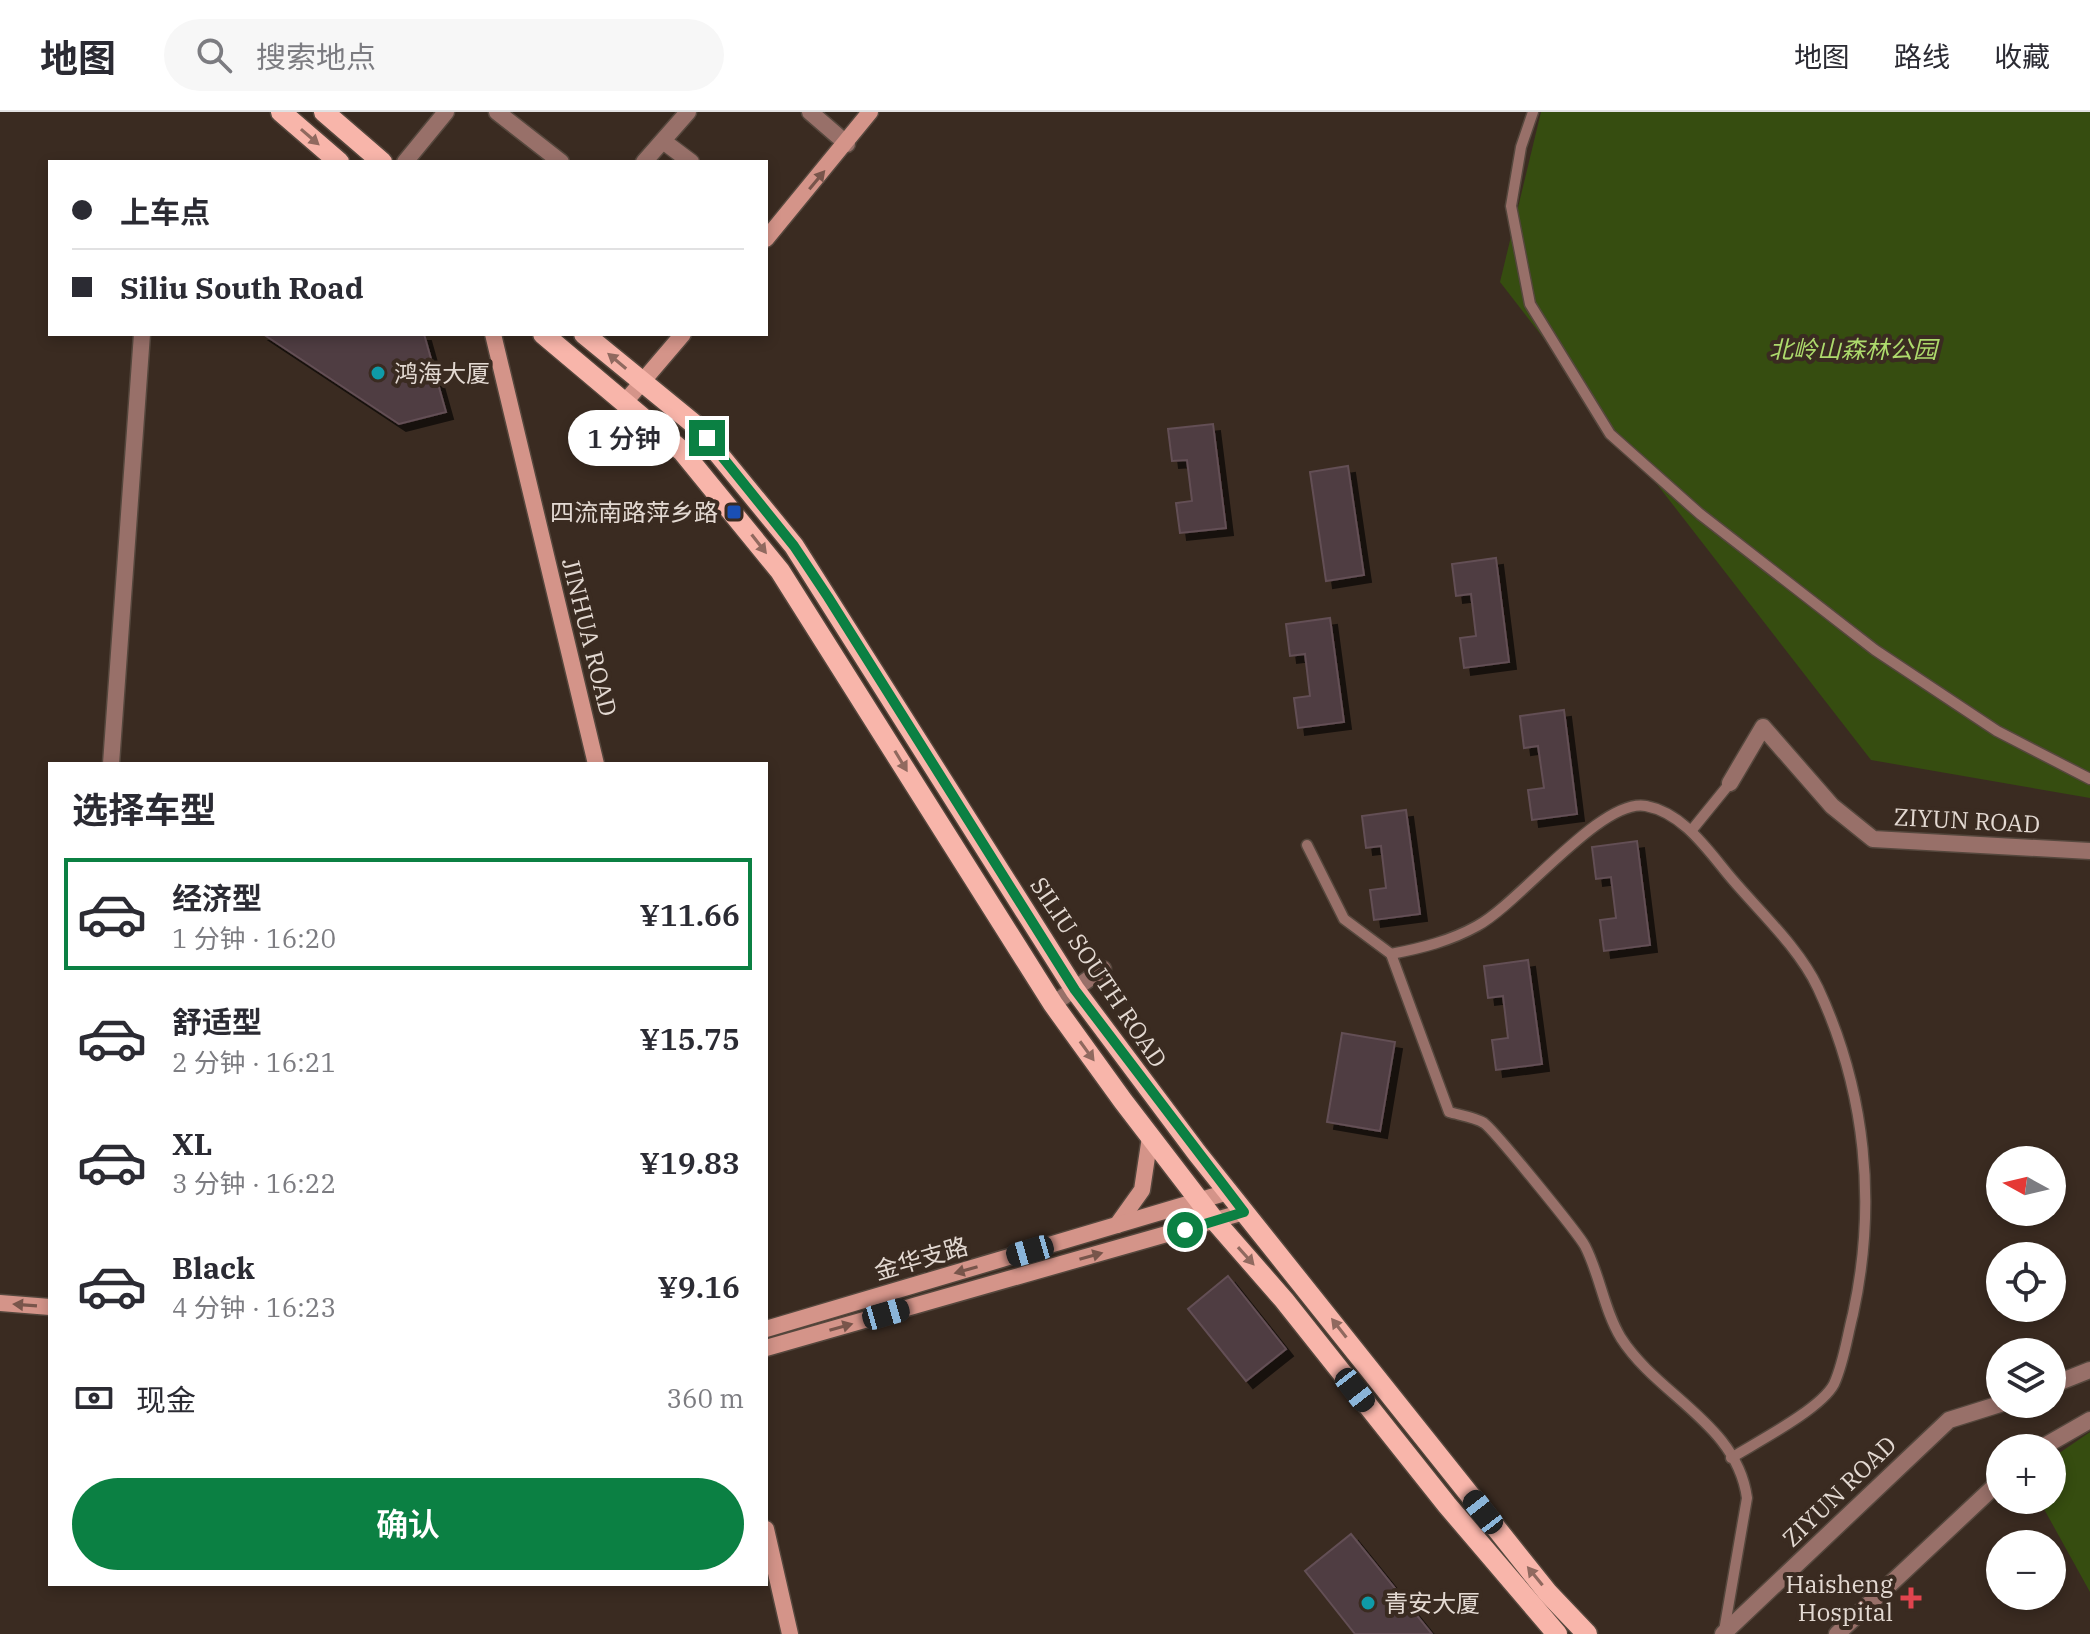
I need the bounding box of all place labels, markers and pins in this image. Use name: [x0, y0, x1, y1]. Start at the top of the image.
place label: 鸿海大厦: [394, 357, 490, 389]
marker: 鸿海大厦: [369, 364, 387, 382]
place label: 四流南路萍乡路: [550, 496, 718, 528]
marker: 四流南路萍乡路: [725, 503, 743, 521]
place label: Haisheng Hospital: [1786, 1568, 1893, 1628]
place label: 青安大厦: [1384, 1587, 1480, 1619]
marker: Haisheng Hospital: [1900, 1587, 1922, 1609]
marker: 青安大厦: [1359, 1594, 1377, 1612]

